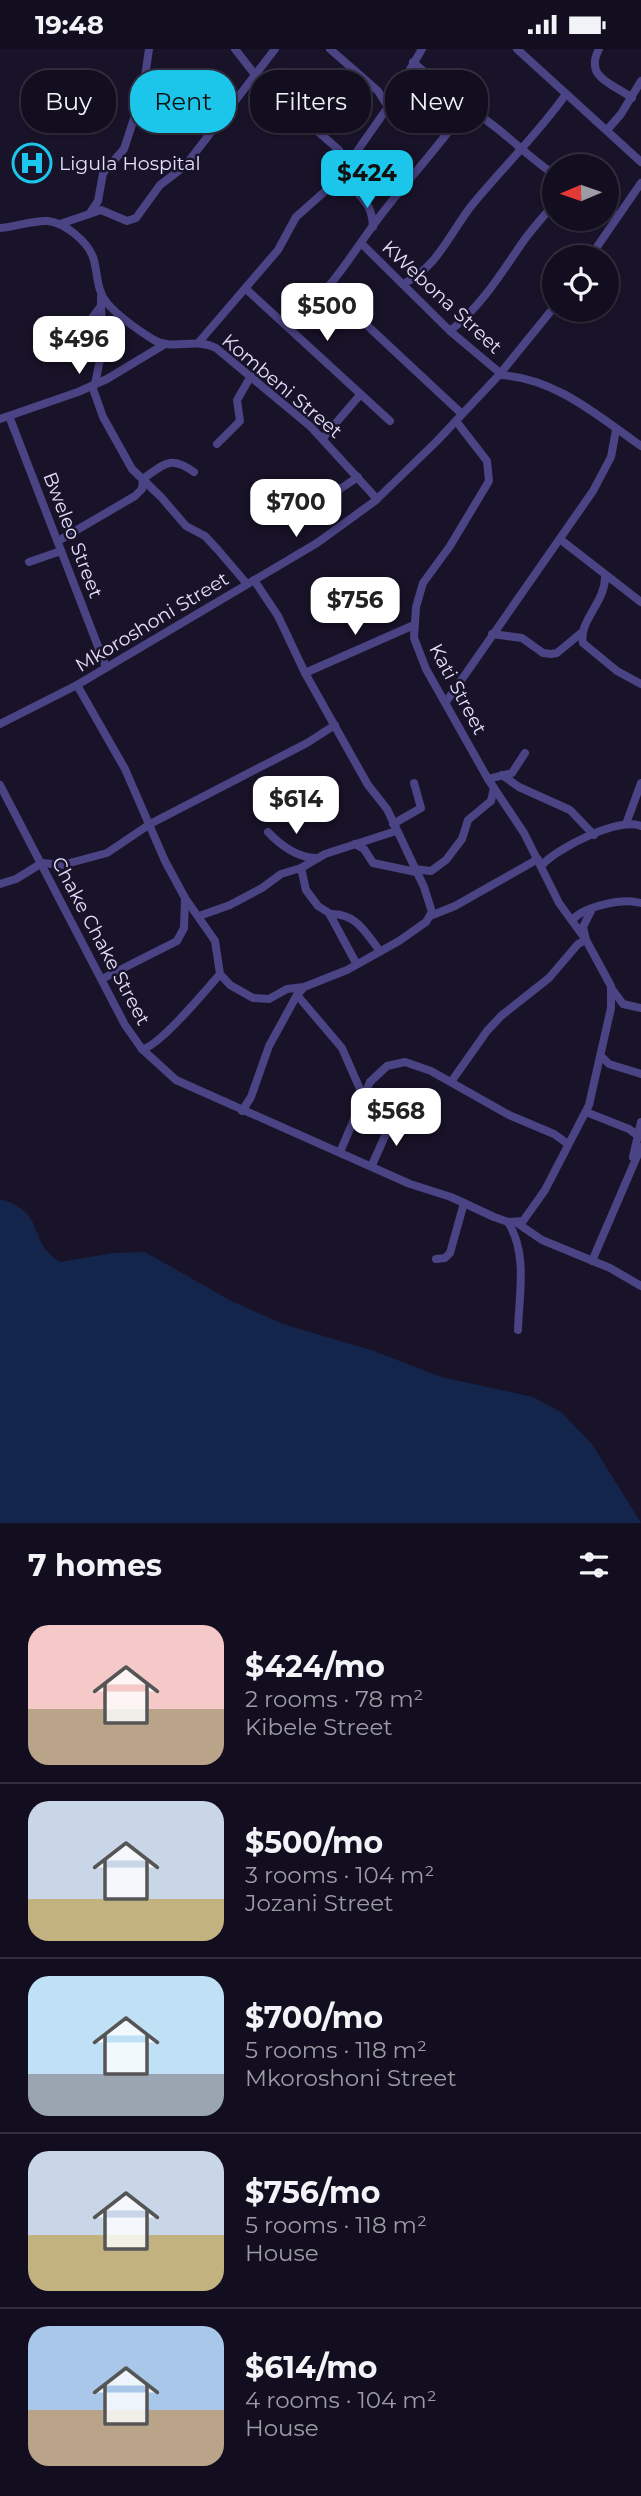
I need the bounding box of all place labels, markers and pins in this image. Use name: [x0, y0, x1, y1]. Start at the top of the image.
hospital icon: Ligula Hospital: [11, 142, 53, 184]
pin: $424: [326, 151, 408, 210]
place label: Ligula Hospital: [59, 152, 201, 175]
pin: $500: [286, 283, 368, 343]
pin: $496: [38, 317, 120, 376]
pin: $700: [255, 479, 337, 539]
pin: $756: [314, 577, 396, 637]
pin: $614: [255, 777, 337, 836]
pin: $568: [355, 1089, 437, 1148]

